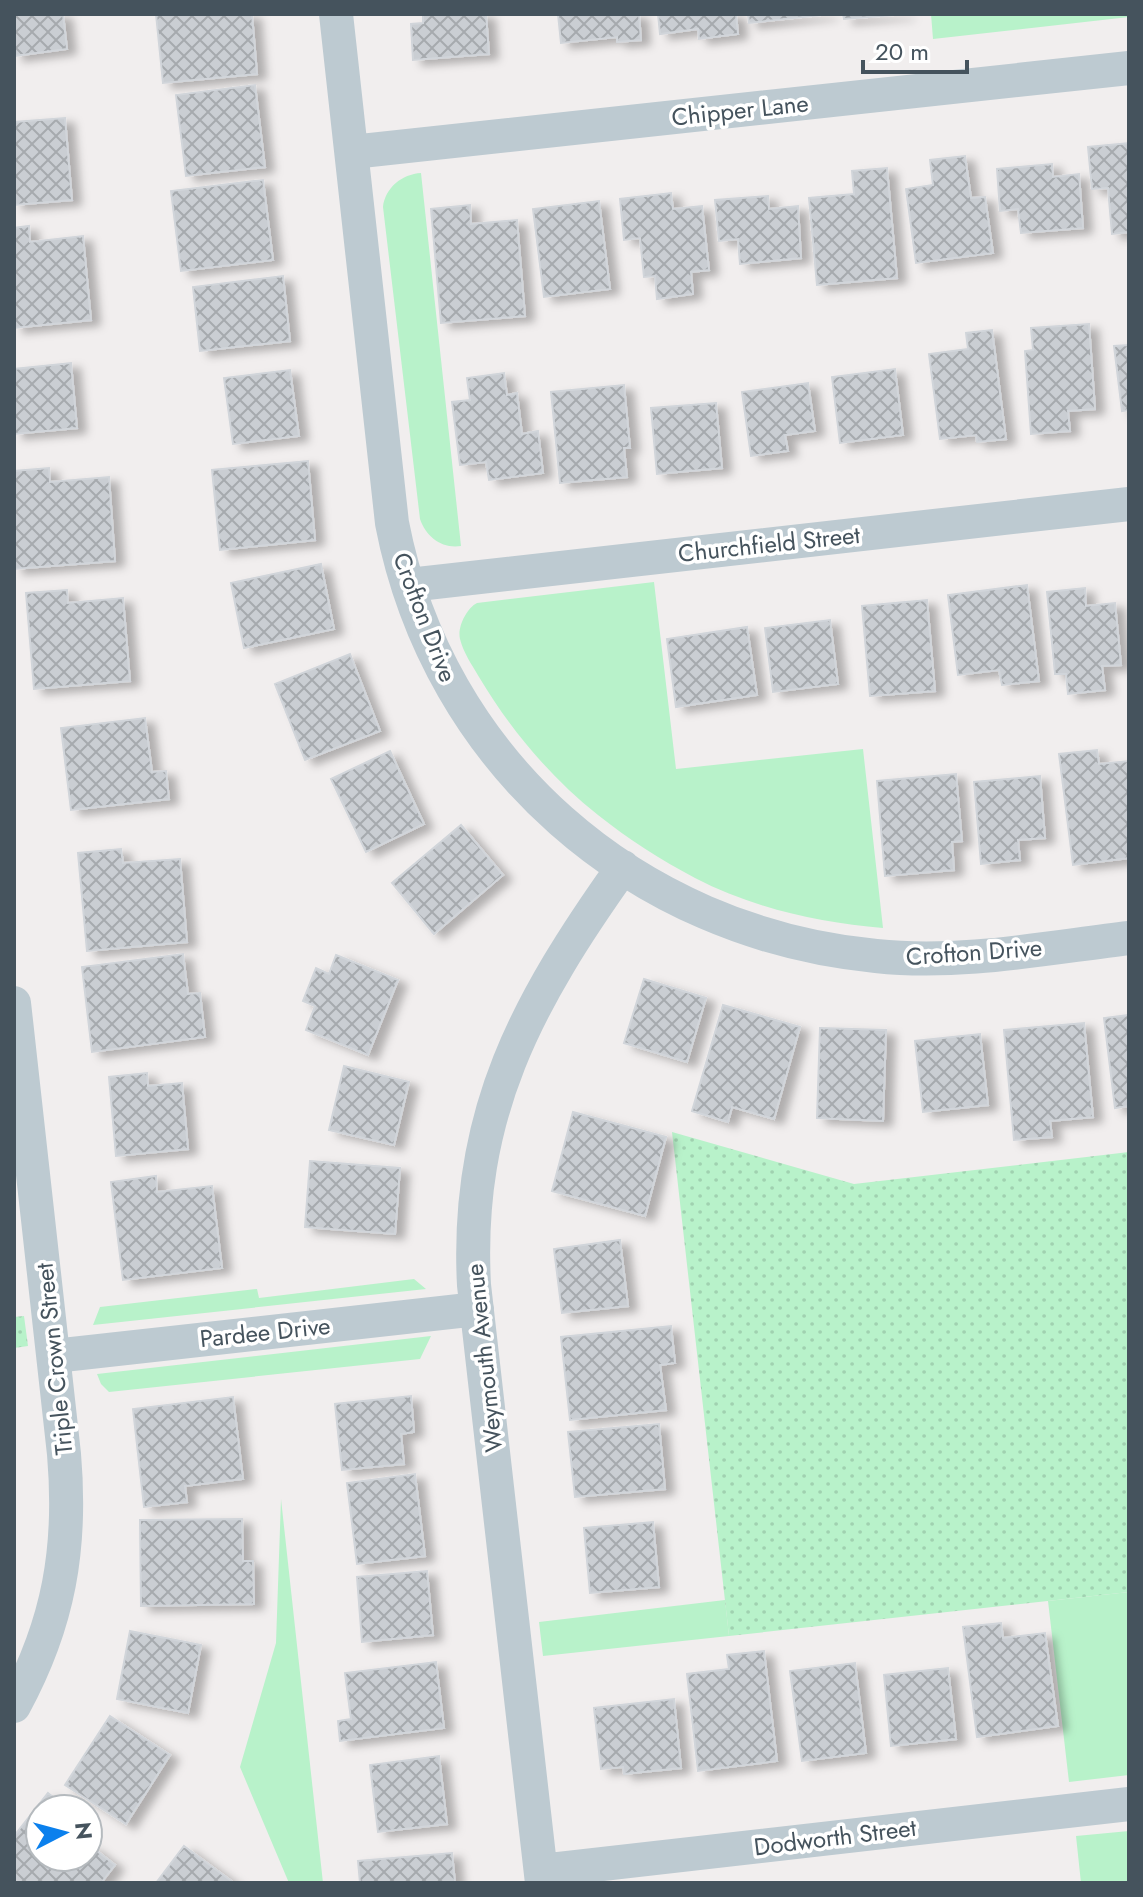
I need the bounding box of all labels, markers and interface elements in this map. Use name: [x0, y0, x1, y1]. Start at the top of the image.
scale bar: [863, 24, 967, 74]
text: 20 m: [875, 34, 929, 69]
street label: Chipper Lane: [670, 85, 810, 135]
street label: Churchfield Street: [676, 517, 862, 571]
street label: Crofton Drive: [384, 547, 466, 687]
street label: Crofton Drive: [905, 930, 1043, 974]
street label: Triple Crown Street: [26, 1261, 81, 1457]
street label: Weymouth Avenue: [457, 1262, 511, 1454]
street label: Pardee Drive: [198, 1308, 332, 1356]
north arrow: [24, 1793, 104, 1873]
street label: Dodworth Street: [752, 1810, 918, 1864]
text: N: [67, 1821, 101, 1841]

